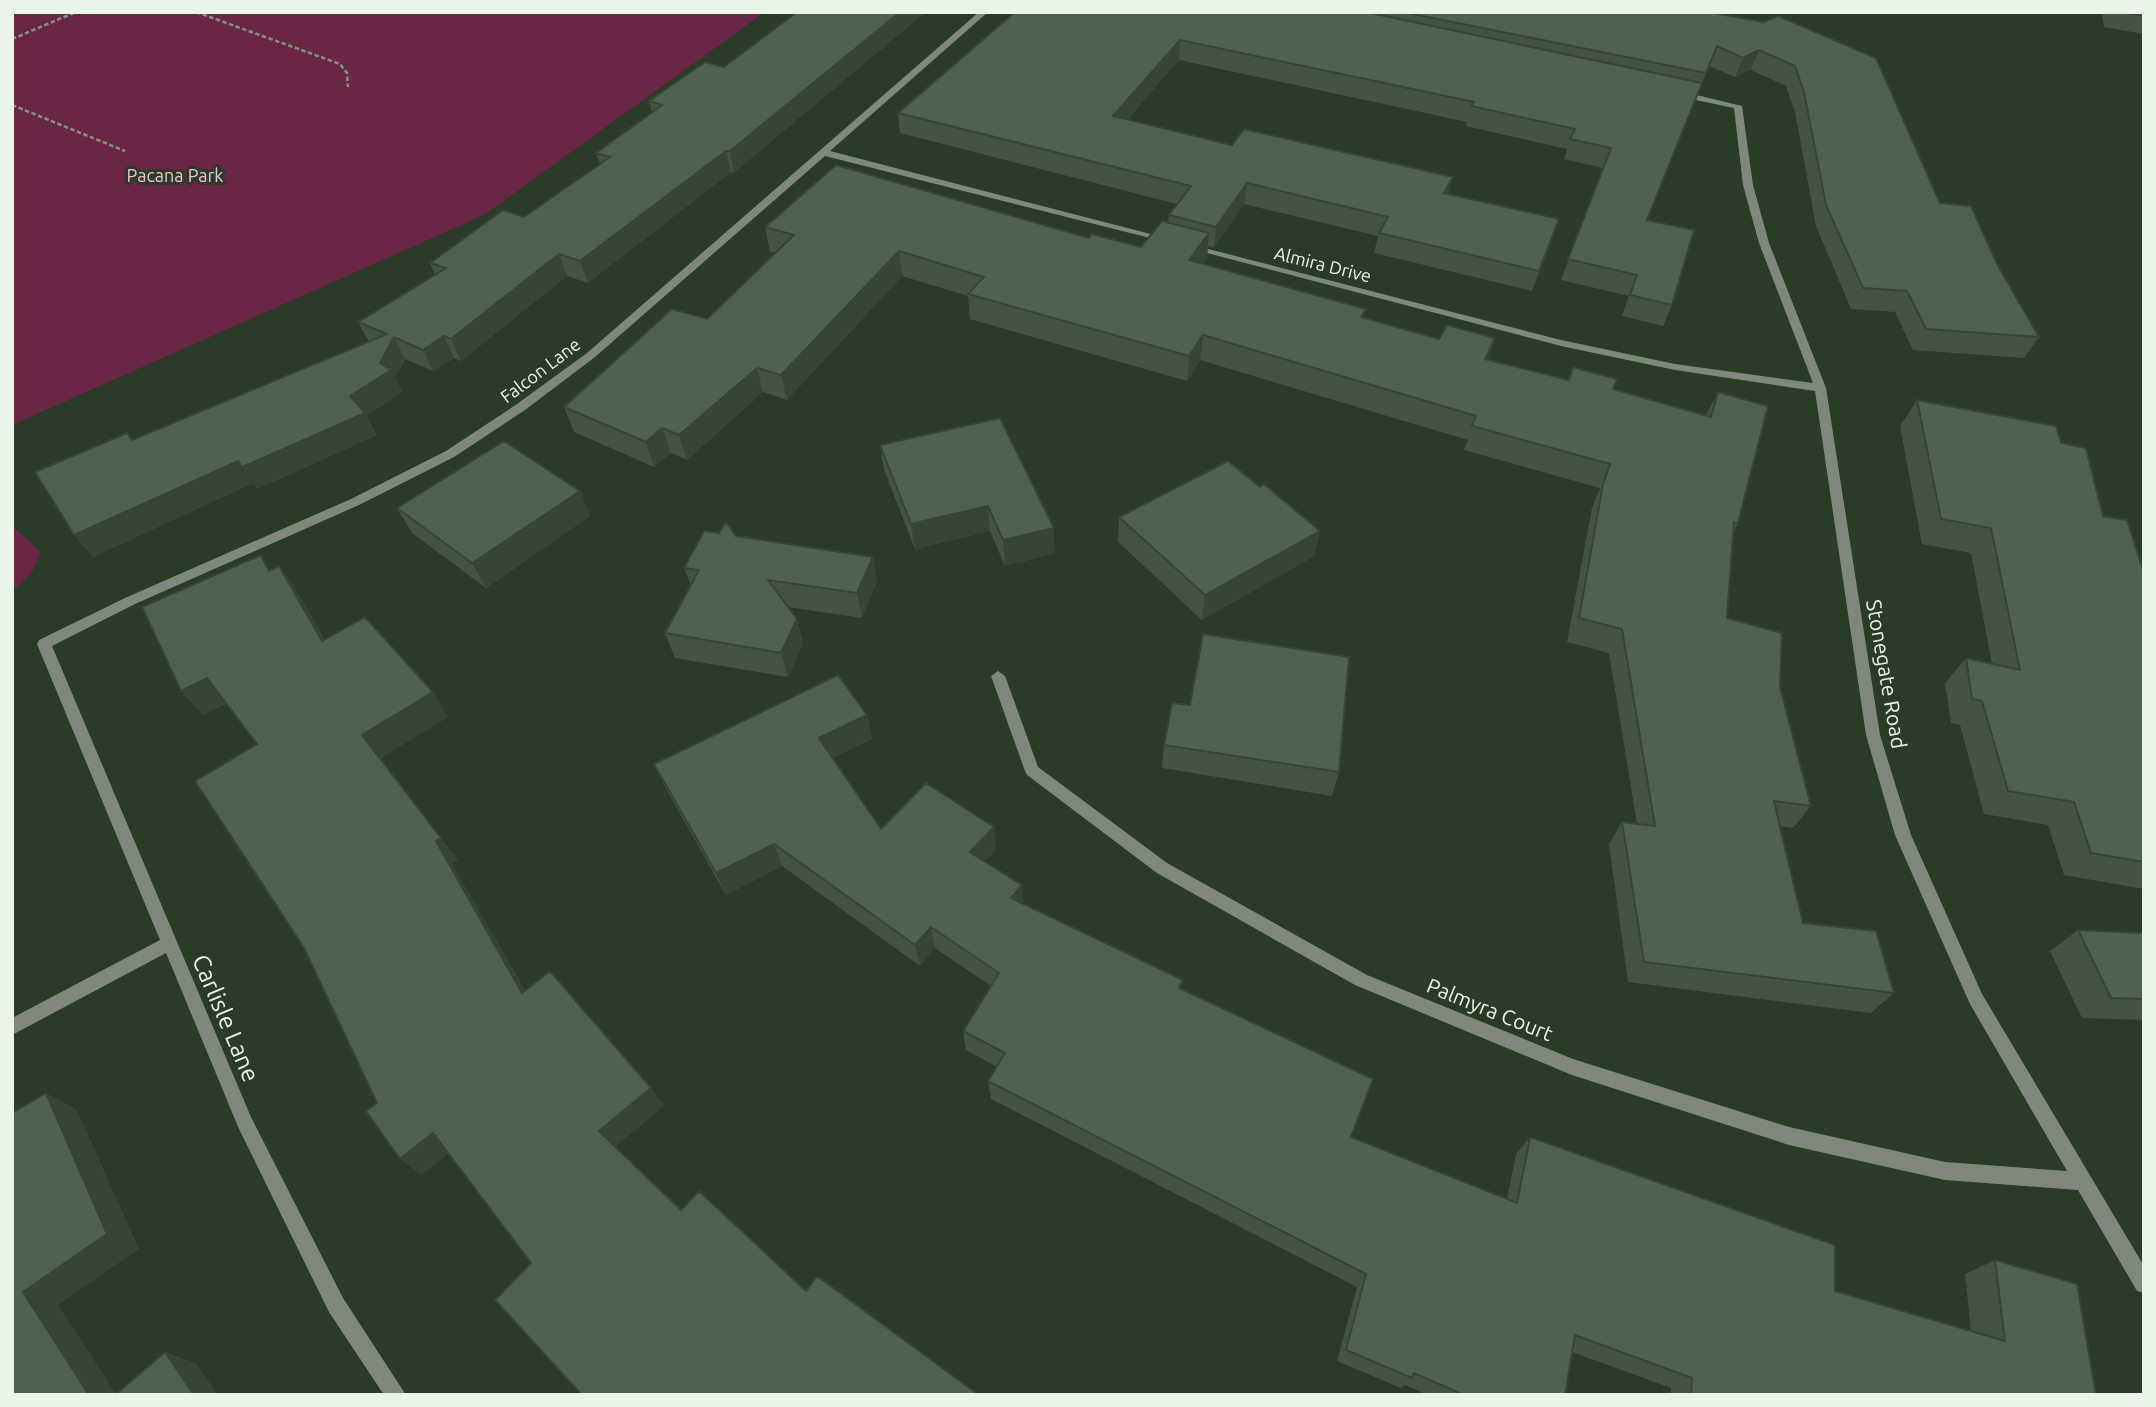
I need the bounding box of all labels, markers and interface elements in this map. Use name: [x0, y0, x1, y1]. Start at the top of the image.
park label: Pacana Park: [127, 165, 223, 185]
street label: Almira Drive: [1273, 242, 1373, 286]
street label: Falcon Lane: [496, 334, 584, 406]
street label: Stonegate Road: [1862, 598, 1912, 750]
street label: Carlisle Lane: [187, 950, 265, 1086]
street label: Palmyra Court: [1423, 973, 1557, 1045]

